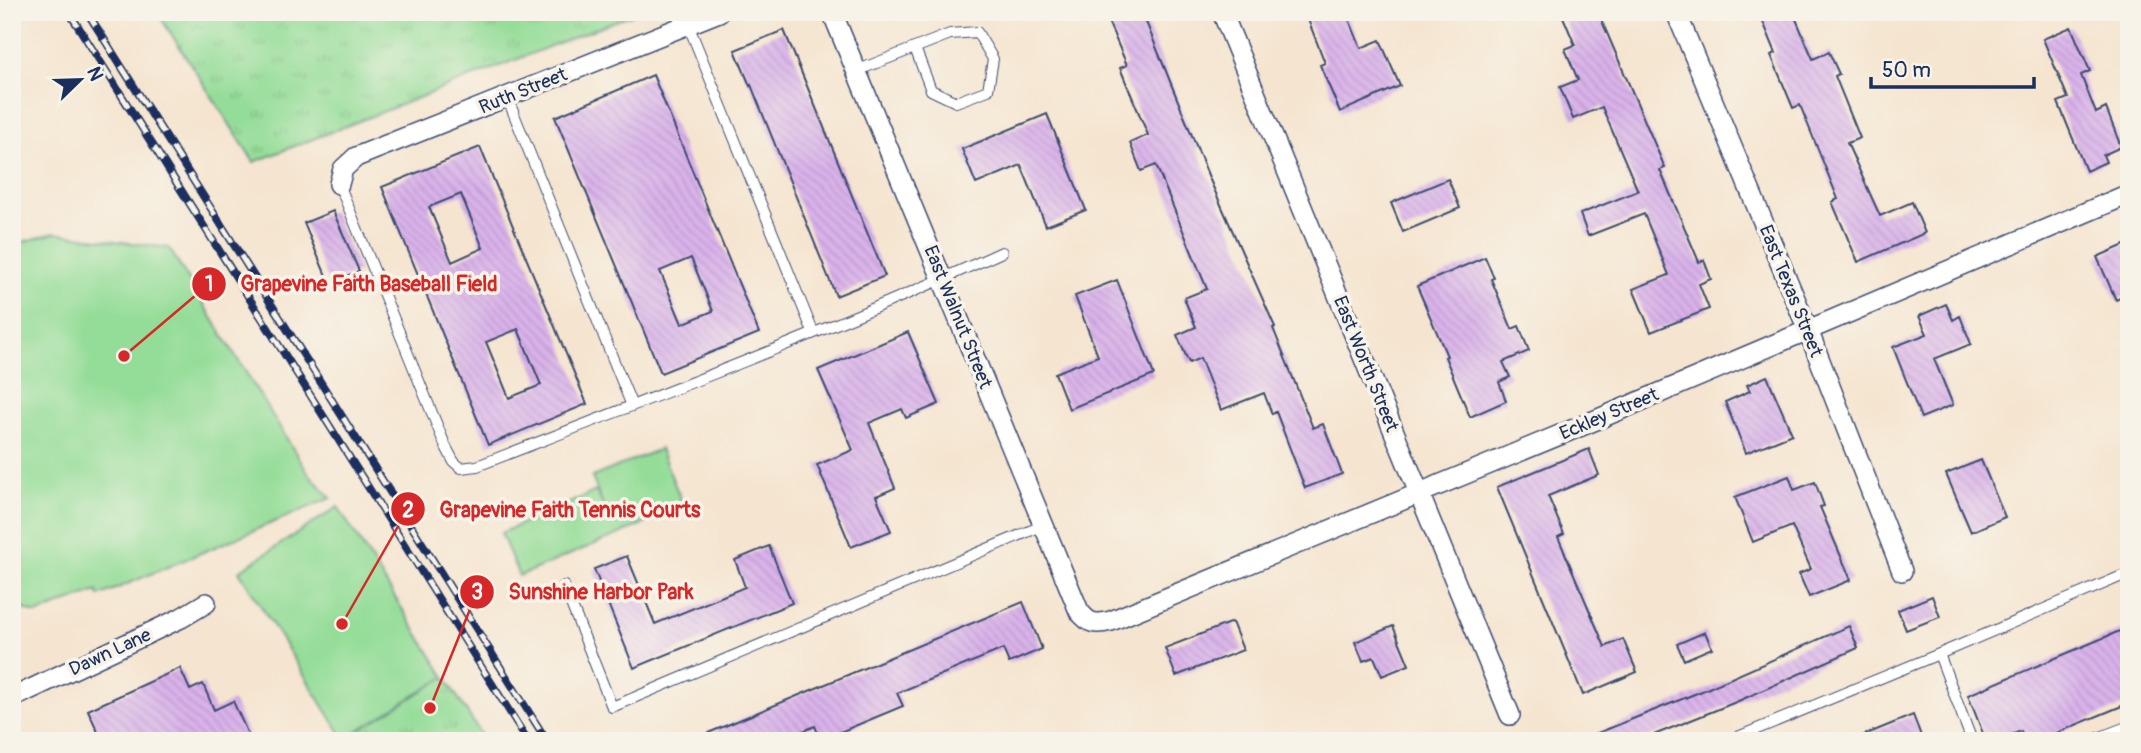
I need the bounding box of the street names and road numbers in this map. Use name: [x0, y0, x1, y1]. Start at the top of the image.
street label: Ruth Street: [475, 62, 571, 120]
street label: East Texas Street: [1754, 221, 1829, 361]
street label: East Walnut Street: [918, 242, 998, 392]
street label: East Worth Street: [1328, 293, 1404, 436]
street label: Eckley Street: [1556, 382, 1662, 446]
street label: Dawn Lane: [65, 622, 155, 681]

